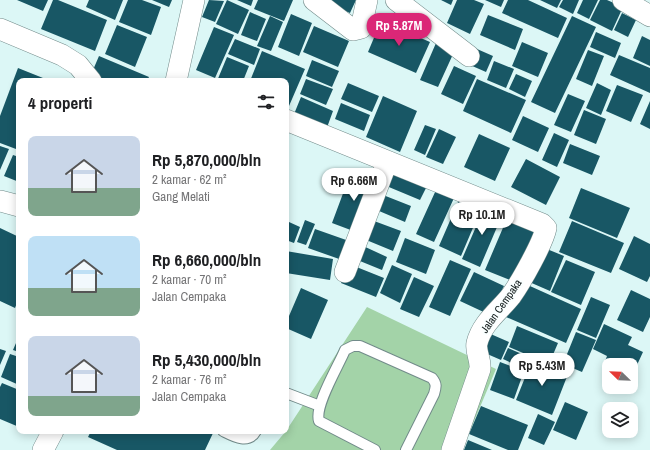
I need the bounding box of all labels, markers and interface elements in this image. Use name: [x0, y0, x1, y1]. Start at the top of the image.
pin: Rp 5.87M: [358, 13, 440, 47]
text: Rp 5.87M: [376, 17, 422, 34]
text: 4 properti: [28, 91, 92, 114]
icon: filters: [255, 91, 277, 113]
text: Rp 5,870,000/bln: [152, 148, 261, 171]
icon: home: [60, 152, 108, 200]
pin: Rp 6.66M: [313, 168, 395, 202]
text: 2 kamar · 62 m²: [152, 171, 227, 188]
text: Rp 6.66M: [331, 172, 377, 189]
text: Gang Melati: [152, 188, 210, 205]
pin: Rp 10.1M: [441, 202, 523, 236]
text: Rp 10.1M: [459, 206, 505, 223]
text: Rp 6,660,000/bln: [152, 248, 261, 271]
icon: home: [60, 252, 108, 300]
text: 2 kamar · 70 m²: [152, 271, 227, 288]
street label: Jalan Cempaka: [477, 276, 525, 336]
text: Jalan Cempaka: [152, 288, 226, 305]
text: Rp 5,430,000/bln: [152, 348, 261, 371]
icon: home: [60, 352, 108, 400]
pin: Rp 5.43M: [501, 353, 583, 387]
text: Rp 5.43M: [519, 357, 565, 374]
north arrow: [602, 358, 638, 394]
map controls: [602, 358, 638, 438]
text: 2 kamar · 76 m²: [152, 371, 227, 388]
text: Jalan Cempaka: [152, 388, 226, 405]
button: layers: [602, 402, 638, 438]

